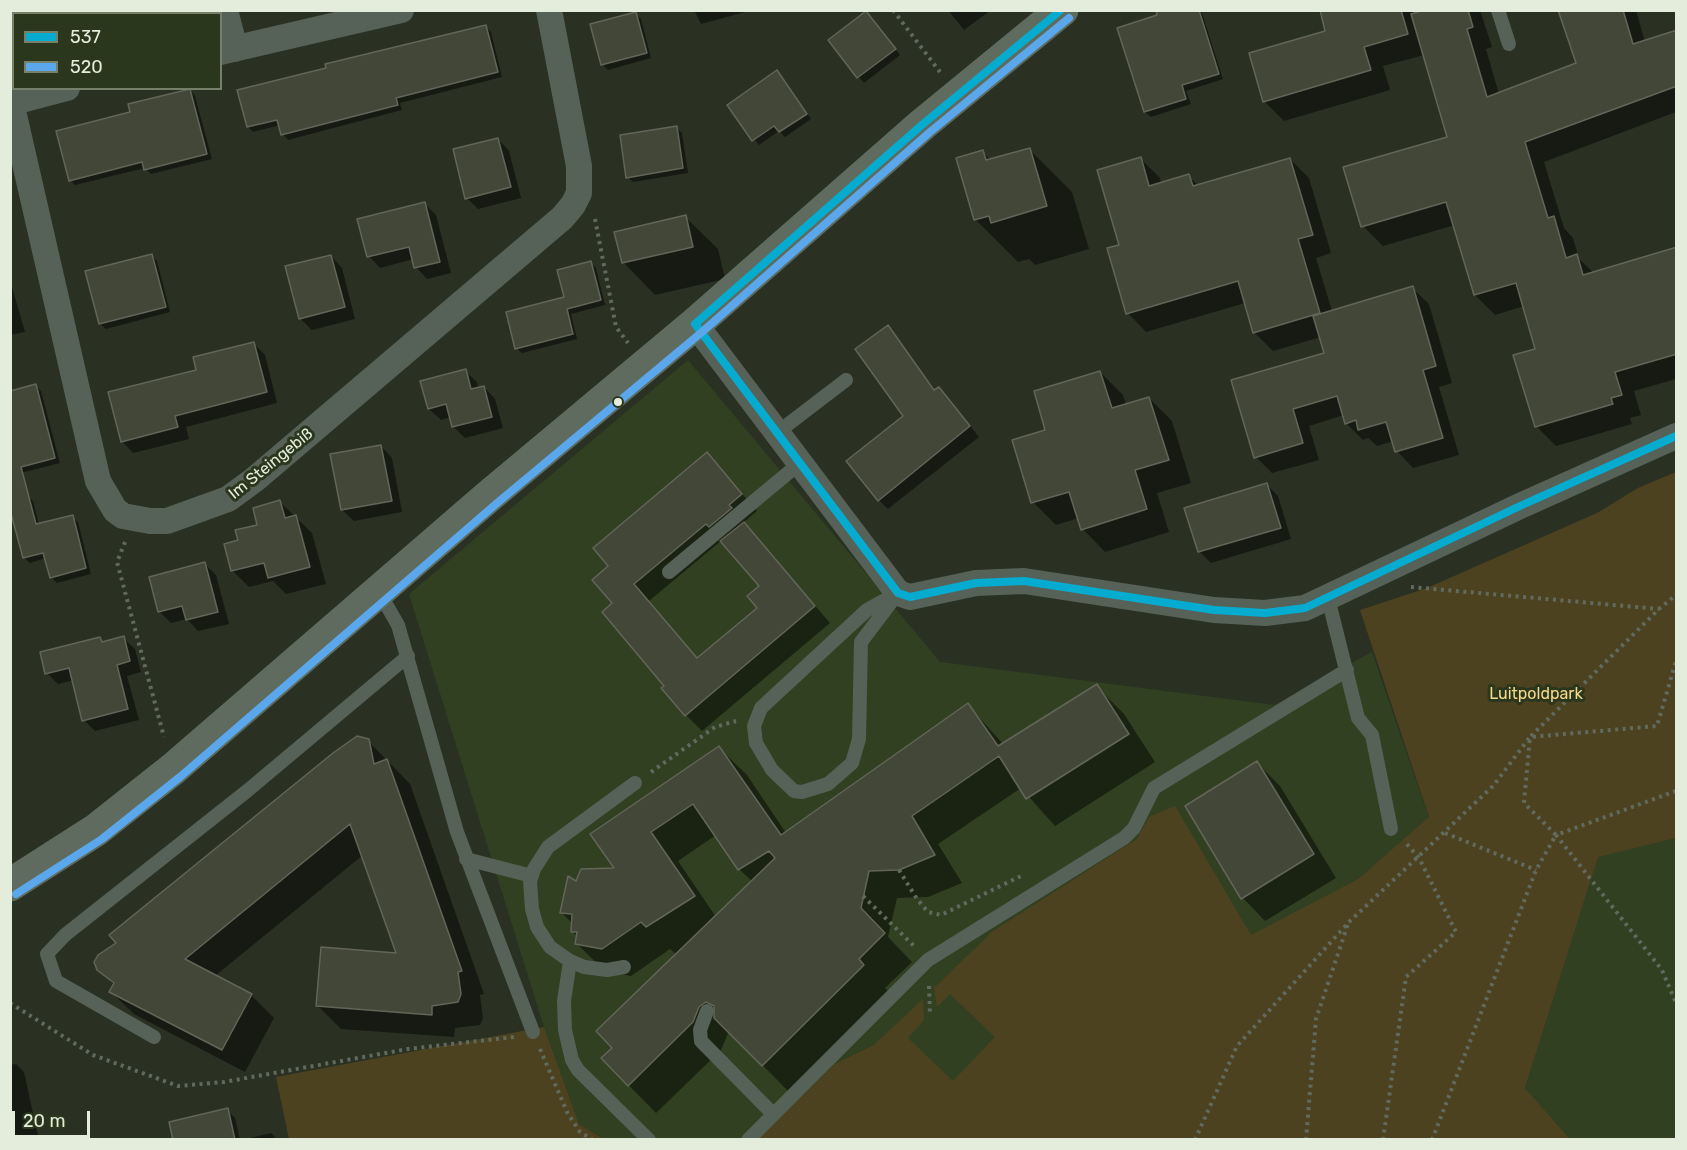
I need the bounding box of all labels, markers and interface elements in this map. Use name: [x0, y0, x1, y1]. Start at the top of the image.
legend: [12, 12, 222, 90]
text: 537: [70, 26, 101, 48]
text: 520: [70, 56, 103, 78]
unlabelled marker: [612, 396, 624, 408]
street label: Im Steingebiß: [225, 424, 317, 504]
park label: Luitpoldpark: [1489, 684, 1583, 704]
scale bar: [15, 1099, 93, 1137]
text: 20 m: [23, 1110, 65, 1132]

